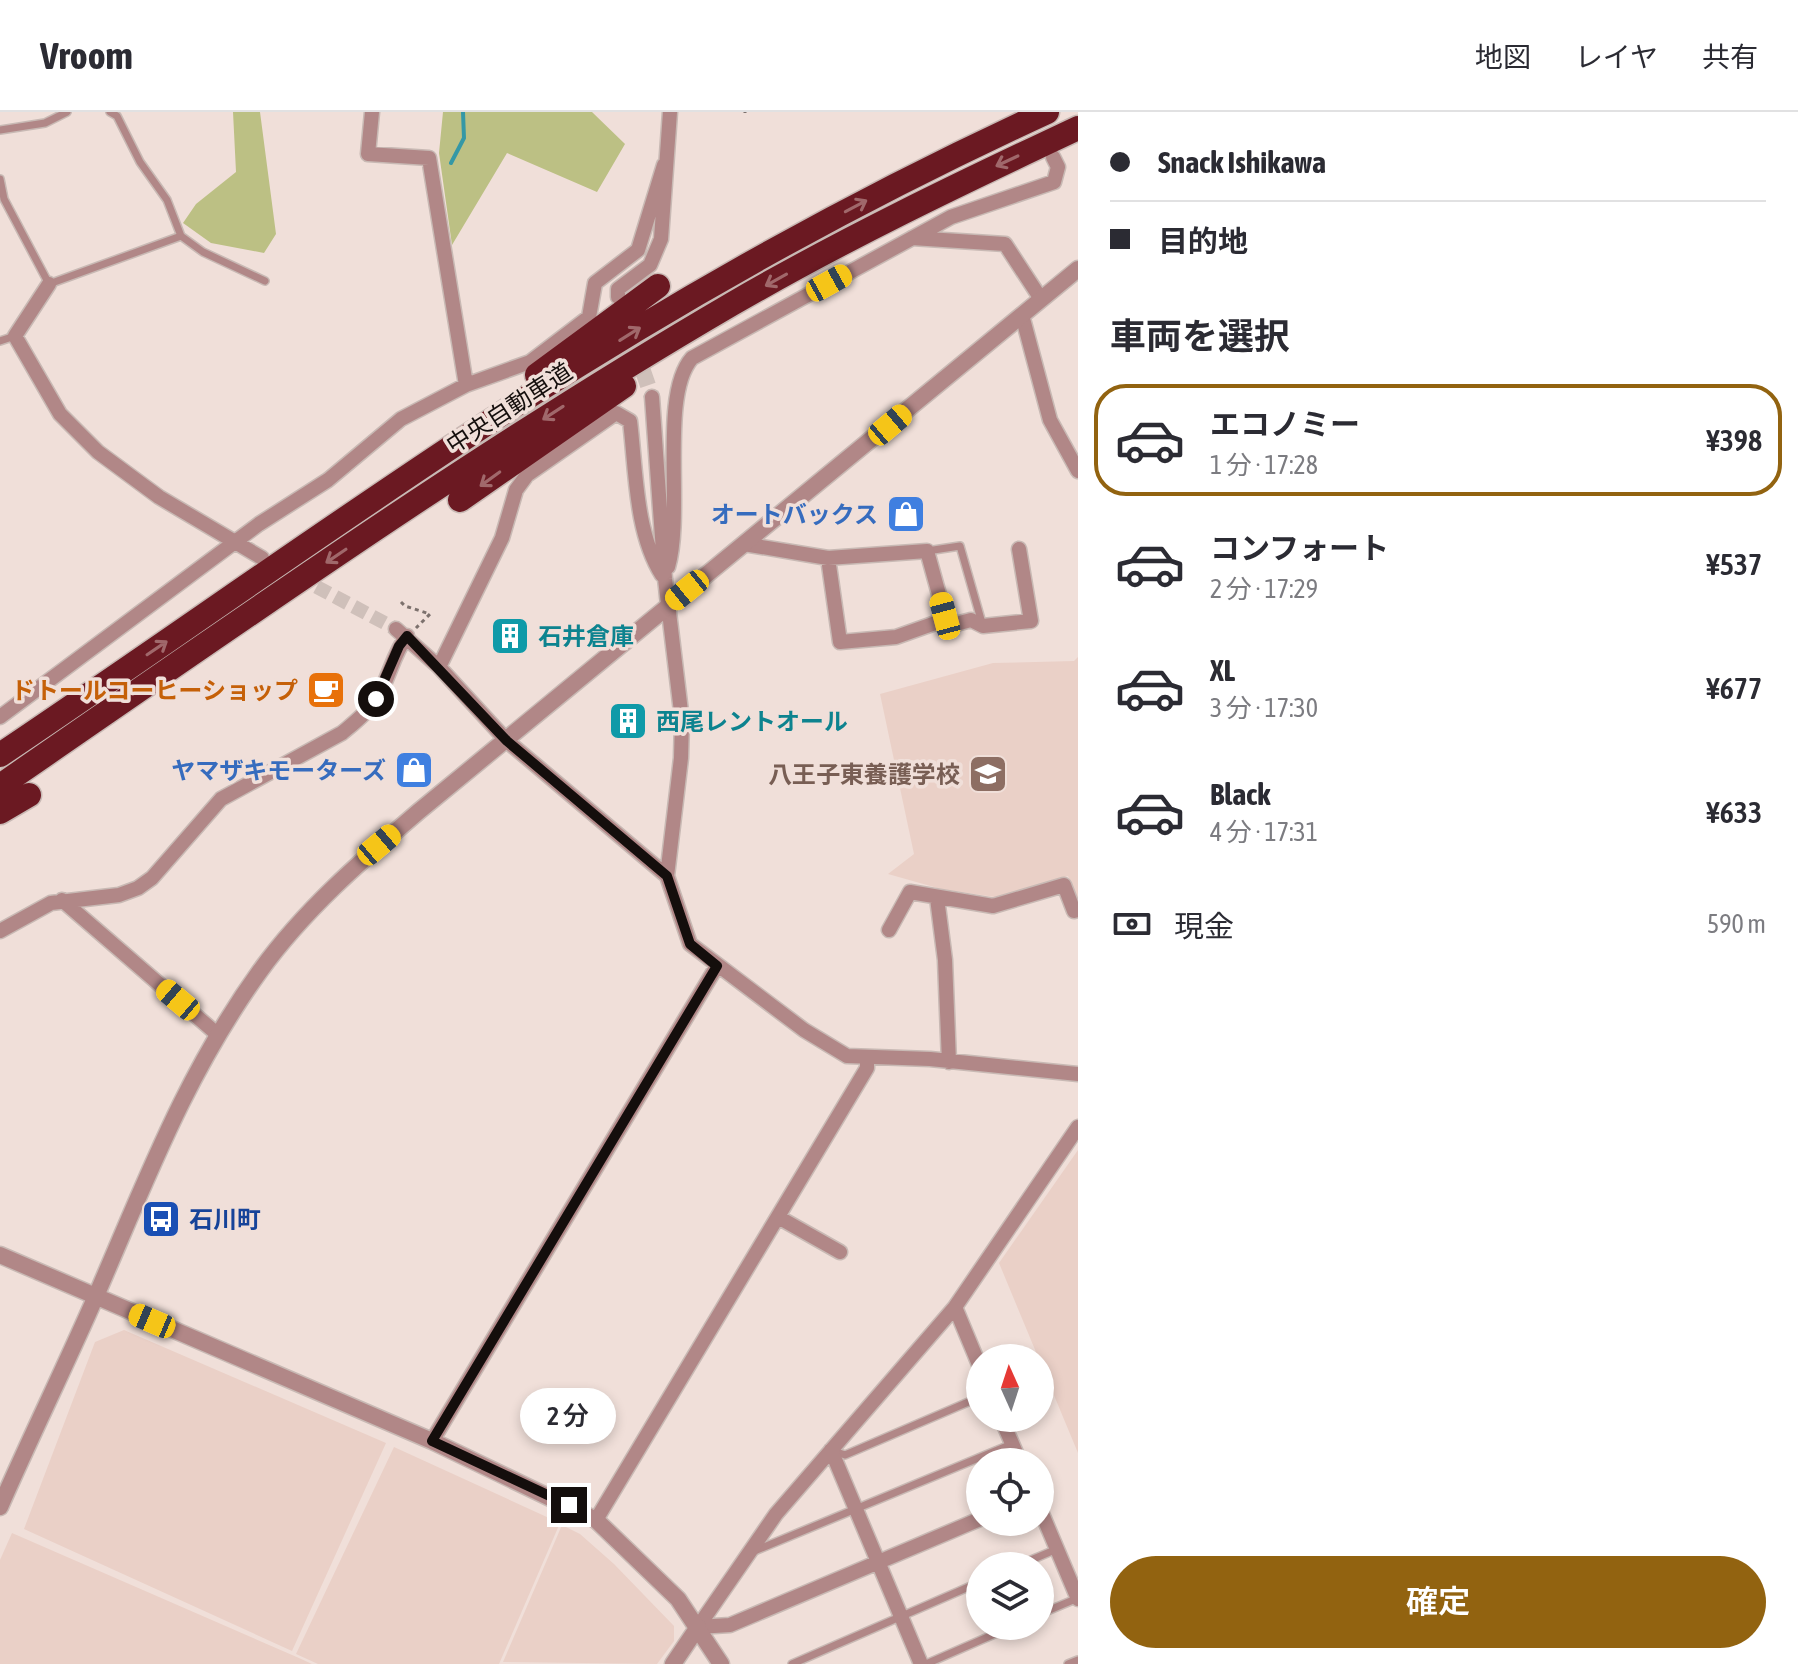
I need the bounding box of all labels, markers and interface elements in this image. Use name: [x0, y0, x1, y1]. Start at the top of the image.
text: Vroom: [40, 34, 133, 77]
text: 地図: [1475, 41, 1531, 73]
text: レイヤ: [1575, 41, 1658, 73]
text: 共有: [1702, 41, 1758, 73]
text: Snack Ishikawa: [1158, 145, 1326, 179]
one-way arrow: [996, 154, 1020, 169]
one-way arrow: [844, 198, 868, 214]
text: 目的地: [1158, 224, 1248, 258]
car: [802, 261, 856, 305]
one-way arrow: [765, 272, 788, 288]
text: 車両を選択: [1110, 315, 1290, 357]
one-way arrow: [618, 326, 641, 342]
street label: 中央自動車道: [441, 357, 577, 459]
car: [864, 400, 916, 450]
one-way arrow: [542, 404, 564, 421]
icon: car: [1114, 404, 1186, 476]
text: エコノミー: [1210, 407, 1360, 441]
text: ¥398: [1706, 423, 1762, 457]
text: 1 分 · 17:28: [1210, 450, 1318, 480]
one-way arrow: [479, 470, 501, 487]
shop icon: オートバックス: [885, 493, 927, 535]
place label: オートバックス: [711, 501, 878, 528]
icon: car: [1114, 528, 1186, 600]
text: コンフォート: [1210, 531, 1389, 565]
text: ¥537: [1706, 547, 1762, 581]
one-way arrow: [325, 548, 347, 564]
car: [661, 566, 713, 614]
text: 2 分 · 17:29: [1210, 574, 1318, 604]
car: [927, 590, 963, 642]
building icon: 石井倉庫: [489, 615, 531, 657]
place label: 石井倉庫: [538, 623, 634, 650]
one-way arrow: [145, 640, 167, 656]
icon: car: [1114, 652, 1186, 724]
text: XL: [1210, 653, 1235, 687]
cafe icon: ドトールコーヒーショップ: [305, 669, 347, 711]
text: ¥677: [1706, 671, 1762, 705]
place label: ドトールコーヒーショップ: [11, 677, 298, 704]
route start: [358, 681, 394, 717]
text: 3 分 · 17:30: [1210, 693, 1318, 723]
building icon: 西尾レントオール: [607, 700, 649, 742]
place label: 西尾レントオール: [656, 708, 848, 735]
shop icon: ヤマザキモーターズ: [393, 749, 435, 791]
school or university icon: 八王子東養護学校: [967, 753, 1009, 795]
place label: ヤマザキモーターズ: [171, 757, 386, 784]
place label: 八王子東養護学校: [768, 761, 960, 788]
icon: car: [1114, 776, 1186, 848]
text: Black: [1210, 777, 1270, 811]
text: ¥633: [1706, 795, 1762, 829]
text: 4 分 · 17:31: [1210, 817, 1318, 847]
car: [353, 820, 405, 870]
icon: cash: [1110, 902, 1154, 946]
text: 現金: [1174, 909, 1234, 943]
text: 590 m: [1707, 909, 1766, 939]
car: [152, 975, 204, 1025]
bus stop icon: 石川町: [140, 1198, 182, 1240]
place label: 石川町: [189, 1206, 261, 1233]
car: [125, 1301, 179, 1341]
north arrow: [966, 1344, 1054, 1432]
map controls: [966, 1344, 1054, 1640]
callout: 2 分: [521, 1389, 617, 1445]
text: 2 分: [547, 1401, 589, 1431]
button: locate: [966, 1448, 1054, 1536]
route end: [551, 1487, 587, 1523]
button: layers: [966, 1552, 1054, 1640]
button: 確定: [1110, 1556, 1766, 1648]

